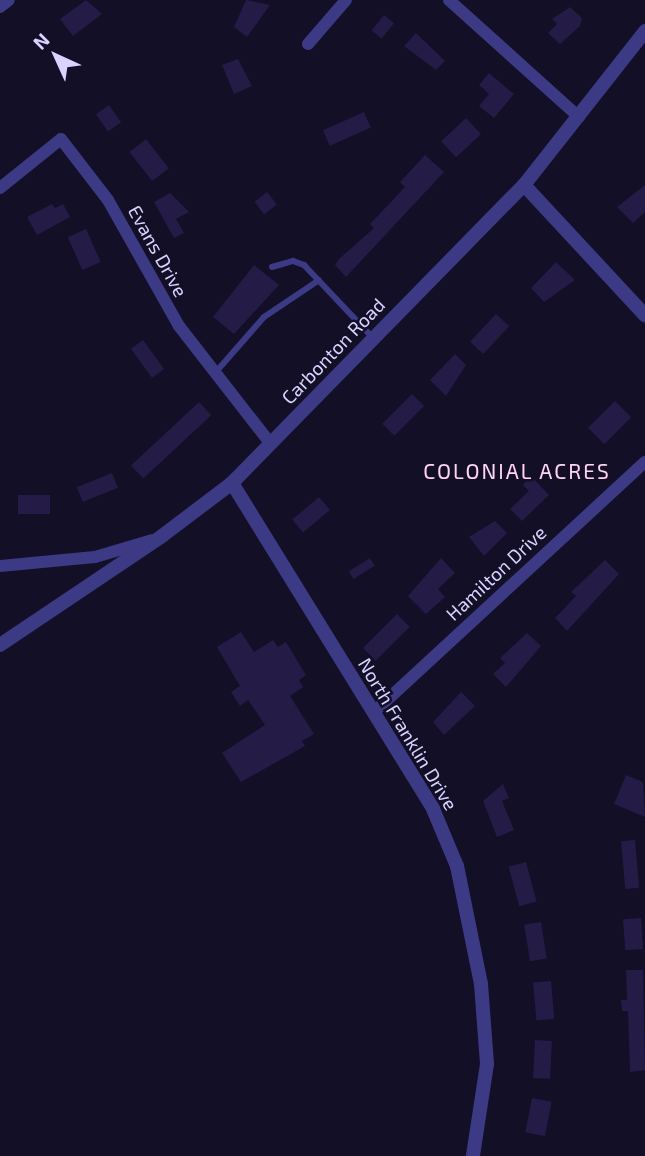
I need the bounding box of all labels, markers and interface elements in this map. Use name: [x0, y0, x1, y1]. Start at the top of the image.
north arrow: [21, 21, 91, 91]
text: N: [28, 28, 54, 54]
street label: Evans Drive: [124, 201, 192, 301]
street label: Carbonton Road: [277, 293, 389, 409]
district label: COLONIAL ACRES: [424, 458, 610, 484]
street label: Hamilton Drive: [441, 521, 551, 625]
street label: North Franklin Drive: [353, 654, 463, 814]

